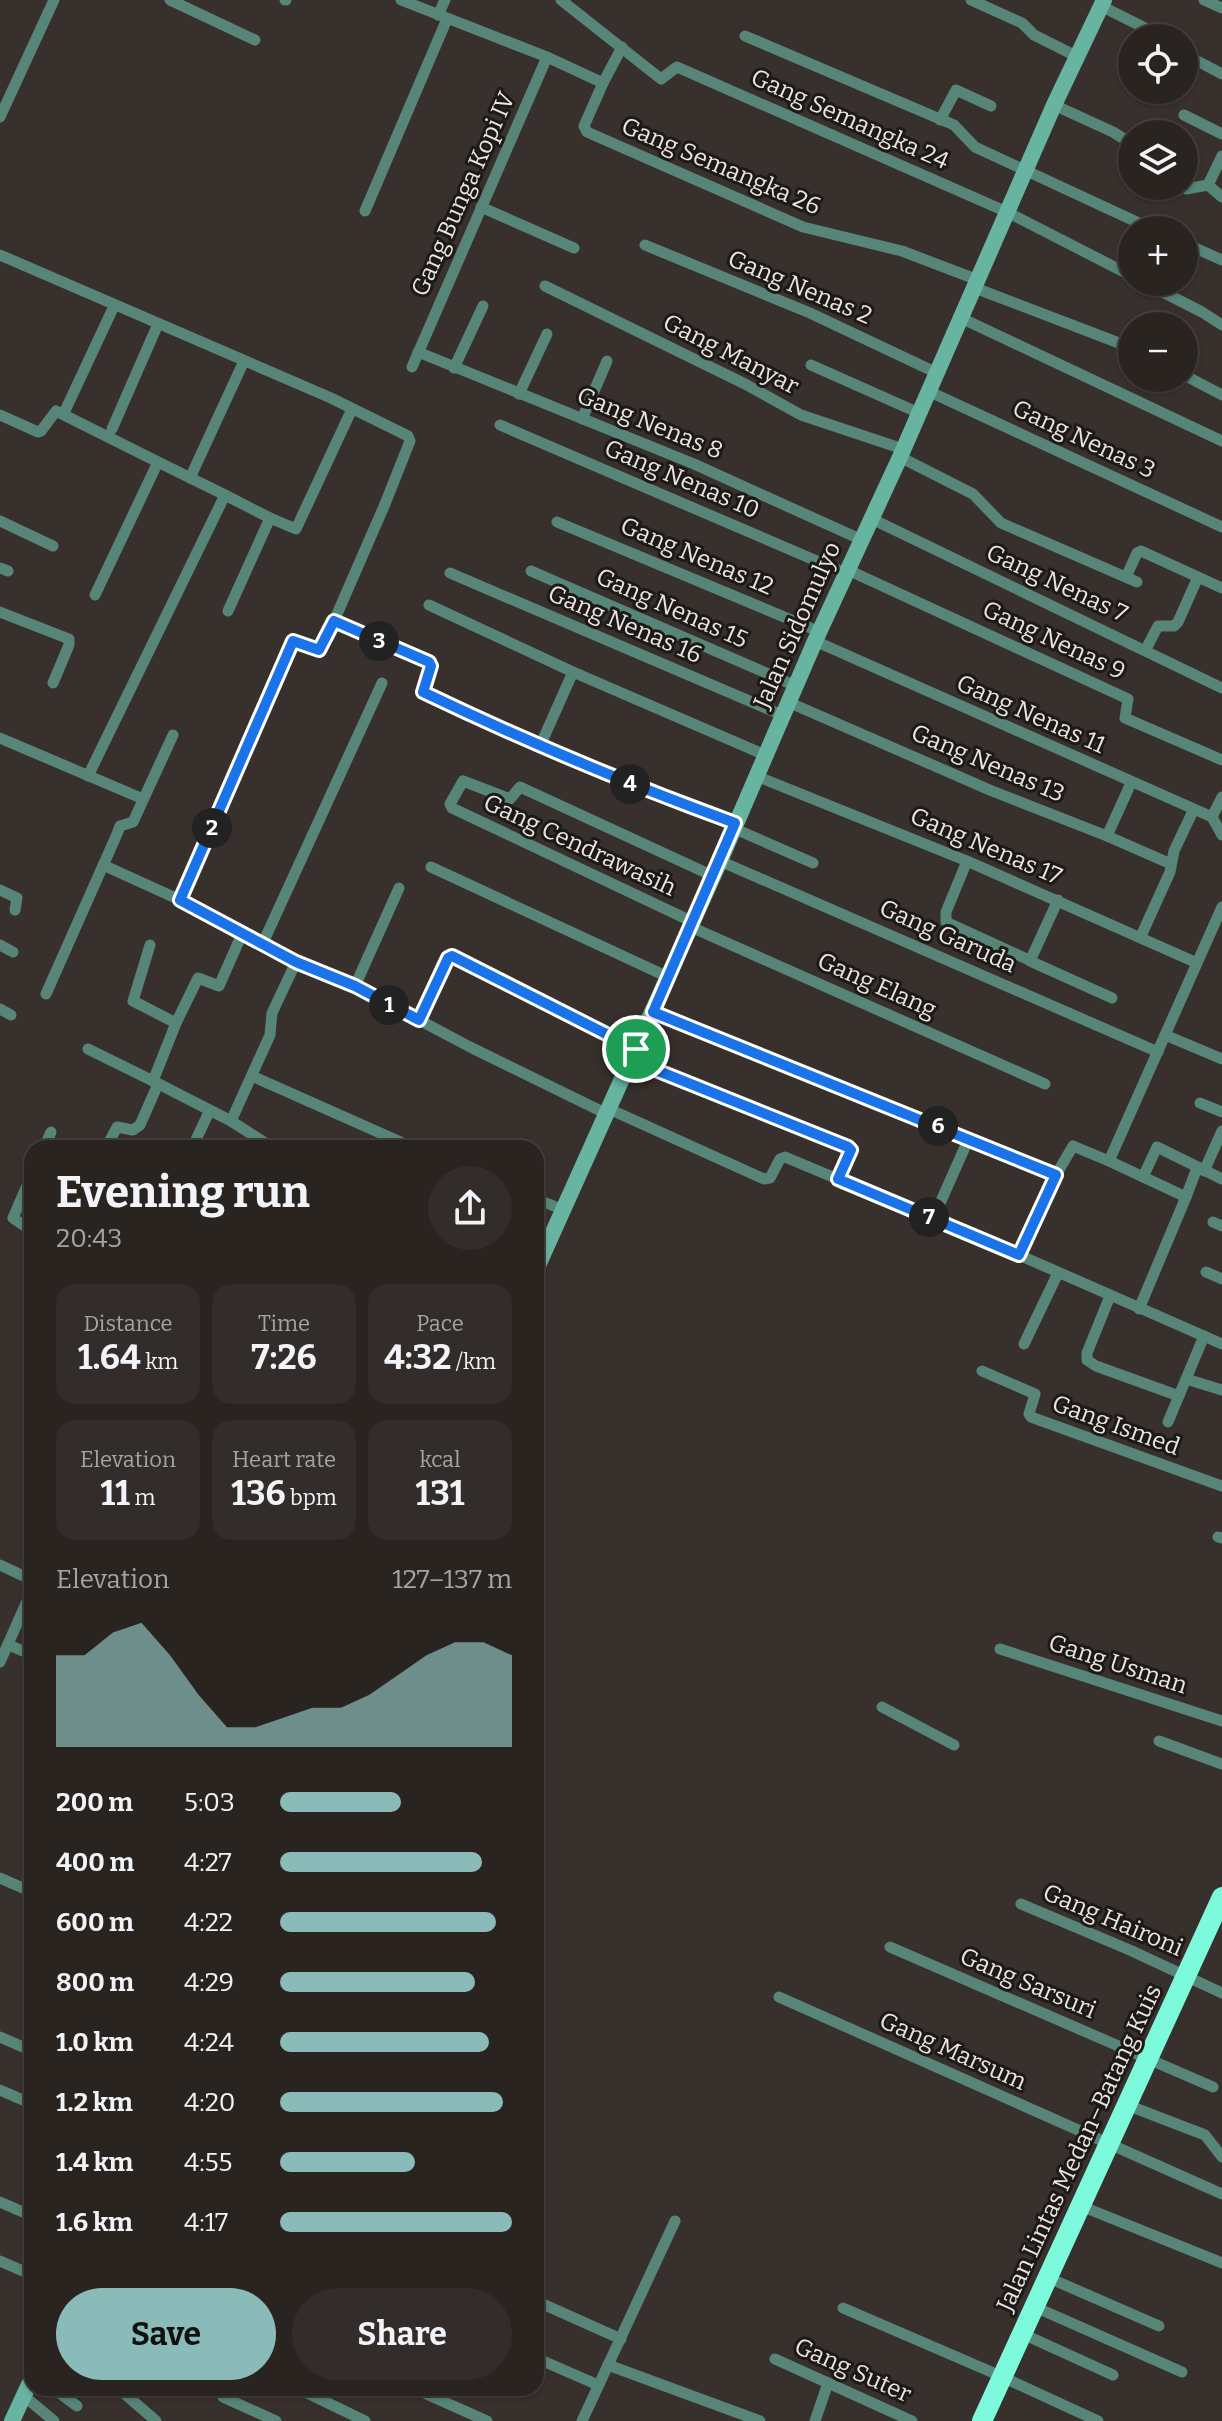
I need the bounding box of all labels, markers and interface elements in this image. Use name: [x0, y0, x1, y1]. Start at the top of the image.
map controls: [1118, 24, 1198, 392]
button: locate: [1118, 24, 1198, 104]
street label: Gang Semangka 24: [747, 63, 953, 175]
street label: Gang Bunga Kopi IV: [405, 87, 521, 300]
street label: Gang Semangka 26: [617, 111, 825, 221]
button: layers: [1118, 120, 1198, 200]
button: +: [1118, 216, 1198, 296]
street label: Gang Nenas 2: [724, 244, 876, 330]
street label: Gang Manyar: [659, 308, 804, 400]
button: −: [1118, 312, 1198, 392]
street label: Gang Nenas 8: [573, 381, 727, 465]
street label: Gang Nenas 3: [1008, 394, 1160, 484]
street label: Gang Nenas 10: [600, 434, 764, 524]
street label: Gang Nenas 12: [616, 511, 778, 601]
street label: Jalan Sidomulyo: [747, 537, 846, 714]
street label: Gang Nenas 7: [982, 538, 1132, 628]
street label: Gang Nenas 15: [592, 562, 752, 654]
street label: Gang Nenas 16: [544, 579, 706, 669]
street label: Gang Nenas 9: [978, 595, 1130, 685]
pin: 3: [359, 621, 399, 661]
text: 3: [373, 627, 385, 654]
street label: Gang Nenas 11: [952, 669, 1110, 759]
street label: Gang Nenas 13: [907, 718, 1069, 808]
pin: 4: [610, 764, 650, 804]
text: 4: [623, 770, 637, 797]
street label: Gang Cendrawasih: [479, 788, 681, 902]
street label: Gang Nenas 17: [906, 802, 1066, 890]
pin: 2: [192, 808, 232, 848]
text: 2: [206, 814, 218, 841]
street label: Gang Garuda: [875, 893, 1021, 979]
street label: Gang Elang: [813, 946, 941, 1024]
pin: 1: [369, 985, 409, 1025]
text: 1: [384, 991, 394, 1018]
pin: [602, 1015, 670, 1083]
icon: arrive: [614, 1027, 658, 1071]
pin: 6: [918, 1106, 958, 1146]
text: 6: [931, 1112, 945, 1139]
text: Evening run: [56, 1166, 310, 1219]
button: share: [428, 1166, 512, 1250]
pin: 7: [909, 1197, 949, 1237]
text: 7: [923, 1203, 935, 1230]
text: 20:43: [56, 1223, 122, 1254]
text: Distance: [83, 1310, 173, 1337]
text: Time: [258, 1310, 310, 1337]
text: Pace: [416, 1310, 464, 1337]
text: 1.64: [78, 1337, 141, 1378]
text: 7:26: [251, 1337, 317, 1378]
text: 4:32: [384, 1337, 451, 1378]
text: km: [141, 1348, 178, 1375]
text: /km: [451, 1348, 496, 1375]
street label: Gang Ismed: [1048, 1389, 1184, 1461]
text: Elevation: [80, 1446, 176, 1473]
text: Heart rate: [232, 1446, 336, 1473]
text: kcal: [420, 1446, 460, 1473]
text: 11: [101, 1473, 130, 1514]
text: 136: [231, 1473, 286, 1514]
text: 131: [416, 1473, 464, 1514]
text: m: [130, 1484, 155, 1511]
text: bpm: [286, 1484, 337, 1511]
text: Elevation: [56, 1564, 169, 1595]
text: 127–137 m: [392, 1564, 512, 1595]
street label: Gang Usman: [1045, 1628, 1191, 1700]
text: 200 m: [56, 1787, 133, 1818]
text: 5:03: [184, 1787, 235, 1818]
text: 400 m: [56, 1847, 134, 1878]
text: 4:27: [184, 1847, 232, 1878]
street label: Gang Haironi: [1039, 1878, 1187, 1962]
text: 600 m: [56, 1907, 134, 1938]
text: 4:22: [184, 1907, 233, 1938]
street label: Gang Sarsuri: [956, 1942, 1100, 2024]
text: 800 m: [56, 1967, 134, 1998]
text: 4:29: [184, 1967, 234, 1998]
street label: Jalan Lintas Medan–Batang Kuis: [990, 1980, 1167, 2317]
street label: Gang Marsum: [875, 2006, 1031, 2096]
text: 1.0 km: [56, 2027, 133, 2058]
text: 4:24: [184, 2027, 234, 2058]
text: 1.2 km: [56, 2087, 133, 2118]
text: 4:20: [184, 2087, 235, 2118]
text: 1.4 km: [56, 2147, 133, 2178]
text: 4:55: [184, 2147, 232, 2178]
text: 1.6 km: [56, 2207, 133, 2238]
text: 4:17: [184, 2207, 228, 2238]
button: Save: [56, 2288, 276, 2380]
button: Share: [292, 2288, 512, 2380]
street label: Gang Suter: [790, 2332, 916, 2408]

